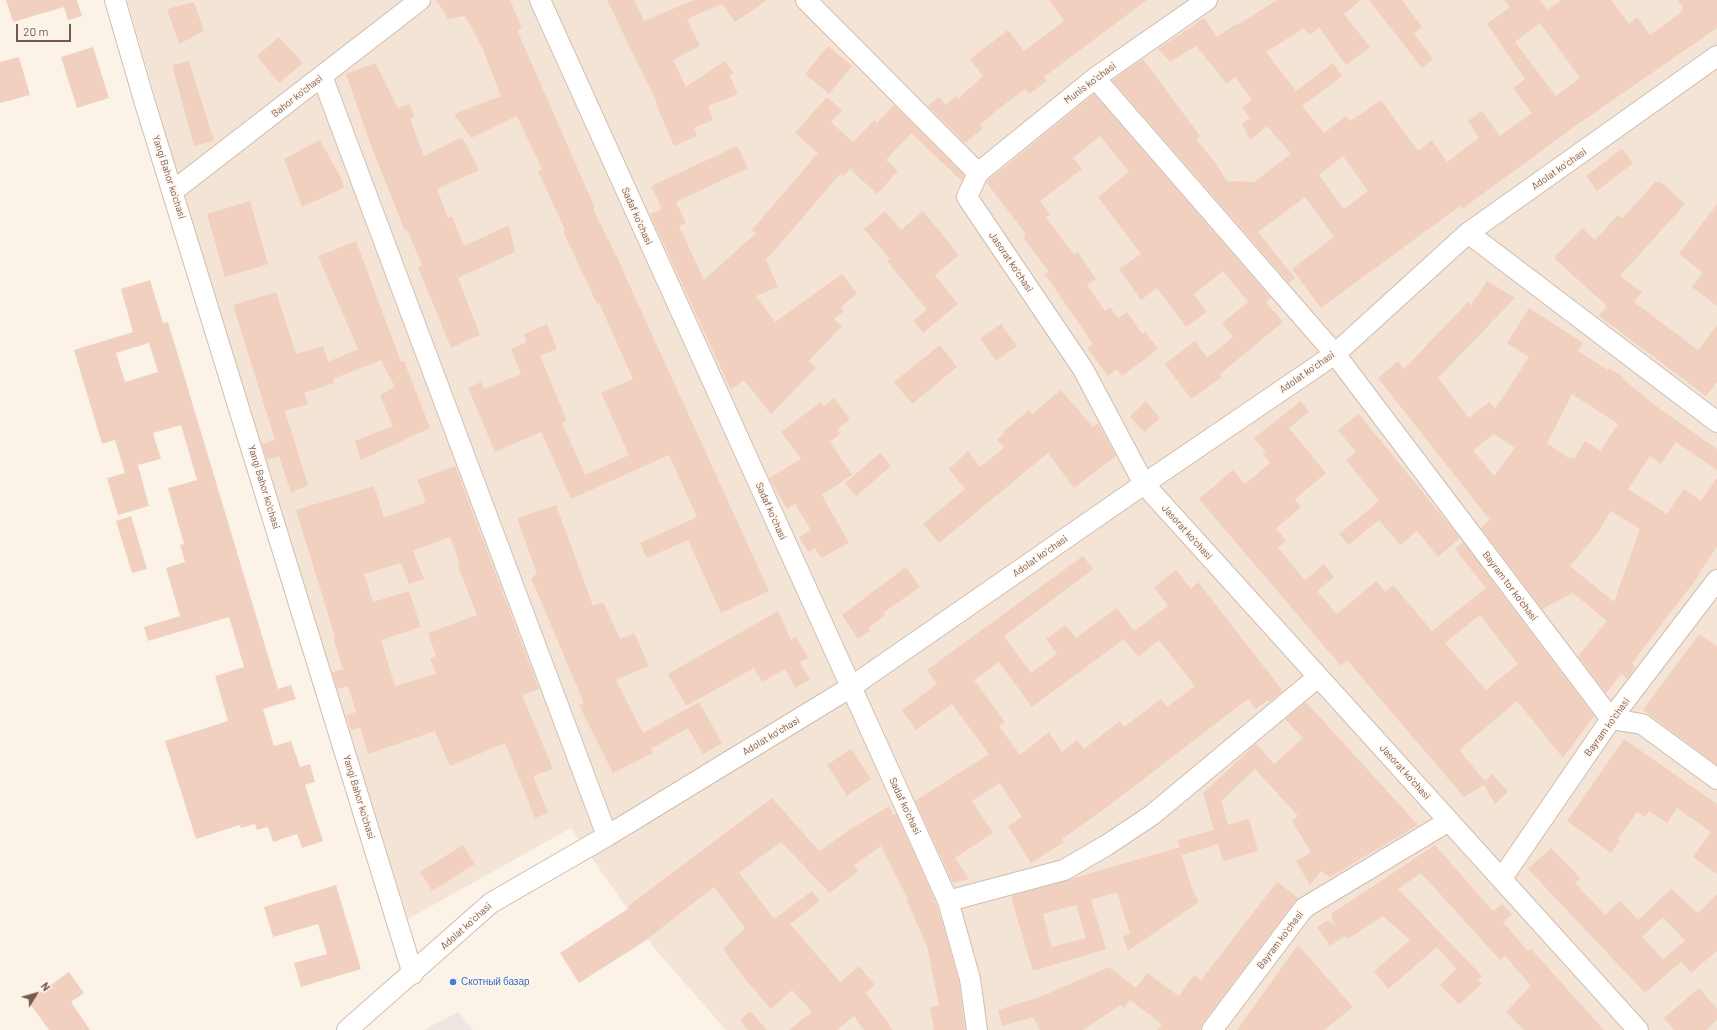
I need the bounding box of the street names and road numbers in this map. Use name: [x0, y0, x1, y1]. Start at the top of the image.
street label: Munis koʻchasi: [1062, 60, 1118, 106]
street label: Bahor ko'chasi: [269, 72, 325, 120]
street label: Yangi Bahor ko'chasi: [150, 134, 188, 220]
street label: Adolat koʻchasi: [1529, 146, 1589, 192]
street label: Sadaf koʻchasi: [619, 185, 655, 247]
street label: Jasorat koʻchasi: [986, 230, 1036, 294]
street label: Adolat koʻchasi: [1277, 349, 1337, 395]
street label: Yangi Bahor ko'chasi: [245, 443, 283, 531]
street label: Sadaf koʻchasi: [753, 480, 789, 542]
street label: Jasorat koʻchasi: [1159, 502, 1215, 562]
street label: Adolat koʻchasi: [1010, 533, 1070, 579]
street label: Bayram tor koʻchasi: [1480, 549, 1540, 623]
street label: Bayram koʻchasi: [1582, 695, 1632, 759]
street label: Adolat koʻchasi: [740, 714, 802, 758]
street label: Jasorat koʻchasi: [1377, 742, 1433, 802]
street label: Yangi Bahor ko'chasi: [340, 753, 378, 841]
street label: Sadaf koʻchasi: [887, 775, 923, 837]
street label: Adolat koʻchasi: [438, 900, 494, 952]
street label: Bayram koʻchasi: [1254, 909, 1306, 971]

